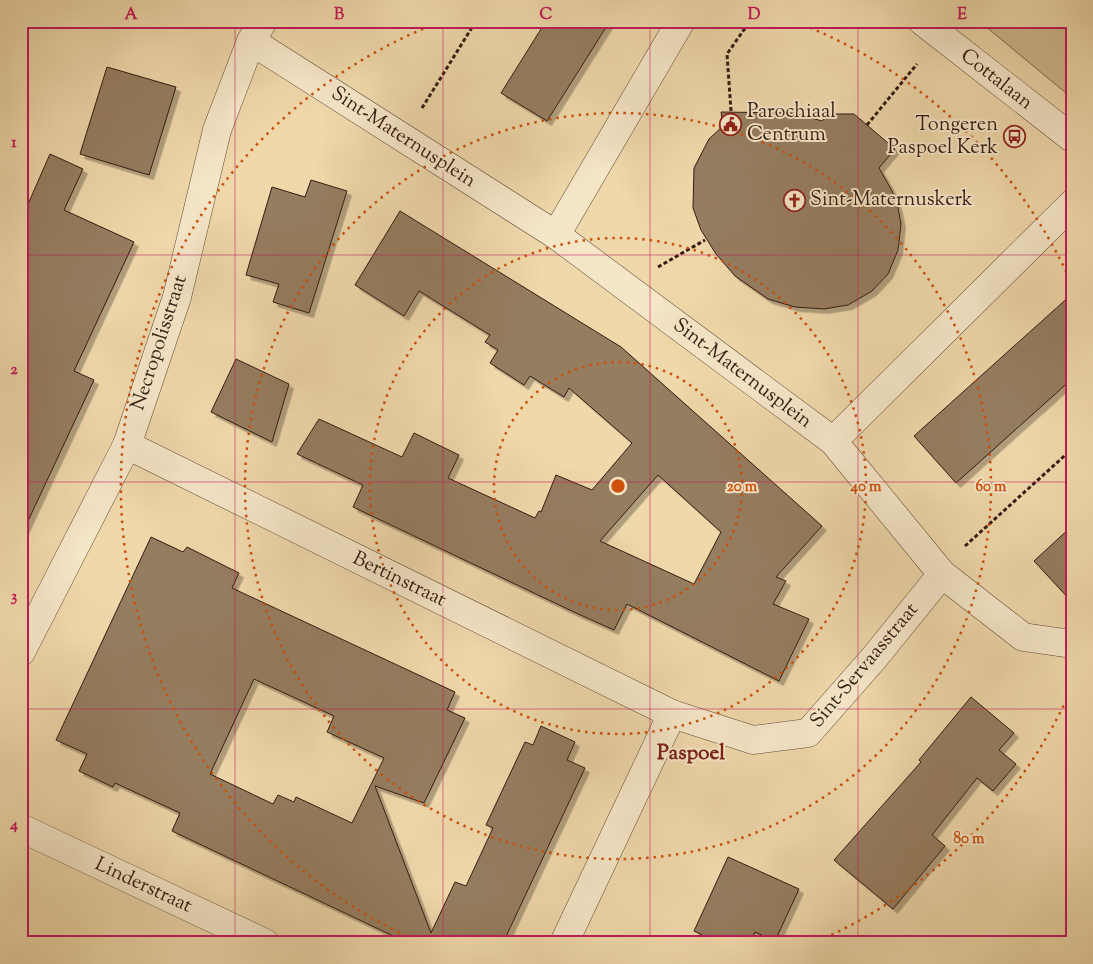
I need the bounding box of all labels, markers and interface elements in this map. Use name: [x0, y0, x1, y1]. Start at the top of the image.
text: A: [125, 4, 138, 27]
text: B: [334, 4, 344, 27]
text: C: [540, 4, 553, 27]
text: D: [748, 4, 761, 27]
text: E: [957, 4, 967, 27]
street label: Cottalaan: [954, 42, 1039, 118]
street label: Sint-Maternusplein: [325, 80, 481, 196]
place label: Parochiaal Centrum: [747, 98, 836, 150]
place label: Tongeren Paspoel Kerk: [888, 111, 998, 163]
public building icon: Parochiaal Centrum: [719, 112, 743, 136]
bus stop icon: Tongeren Paspoel Kerk: [1002, 125, 1026, 149]
text: 1: [11, 132, 17, 155]
place label: Sint-Maternuskerk: [810, 186, 973, 215]
church icon: Sint-Maternuskerk: [782, 188, 806, 212]
street label: Necropolisstraat: [124, 272, 196, 414]
street label: Sint-Maternusplein: [666, 312, 818, 436]
text: 2: [10, 359, 18, 382]
centre of rings: [609, 477, 627, 495]
text: 20 m: [727, 477, 758, 498]
text: 40 m: [850, 477, 882, 498]
text: 60 m: [976, 477, 1007, 498]
street label: Bertinstraat: [347, 545, 451, 615]
text: 3: [11, 586, 18, 609]
street label: Sint-Servaasstraat: [804, 597, 926, 735]
district label: Paspoel: [657, 739, 725, 769]
text: 4: [9, 814, 18, 837]
text: 80 m: [953, 829, 985, 850]
street label: Linderstraat: [89, 851, 197, 921]

